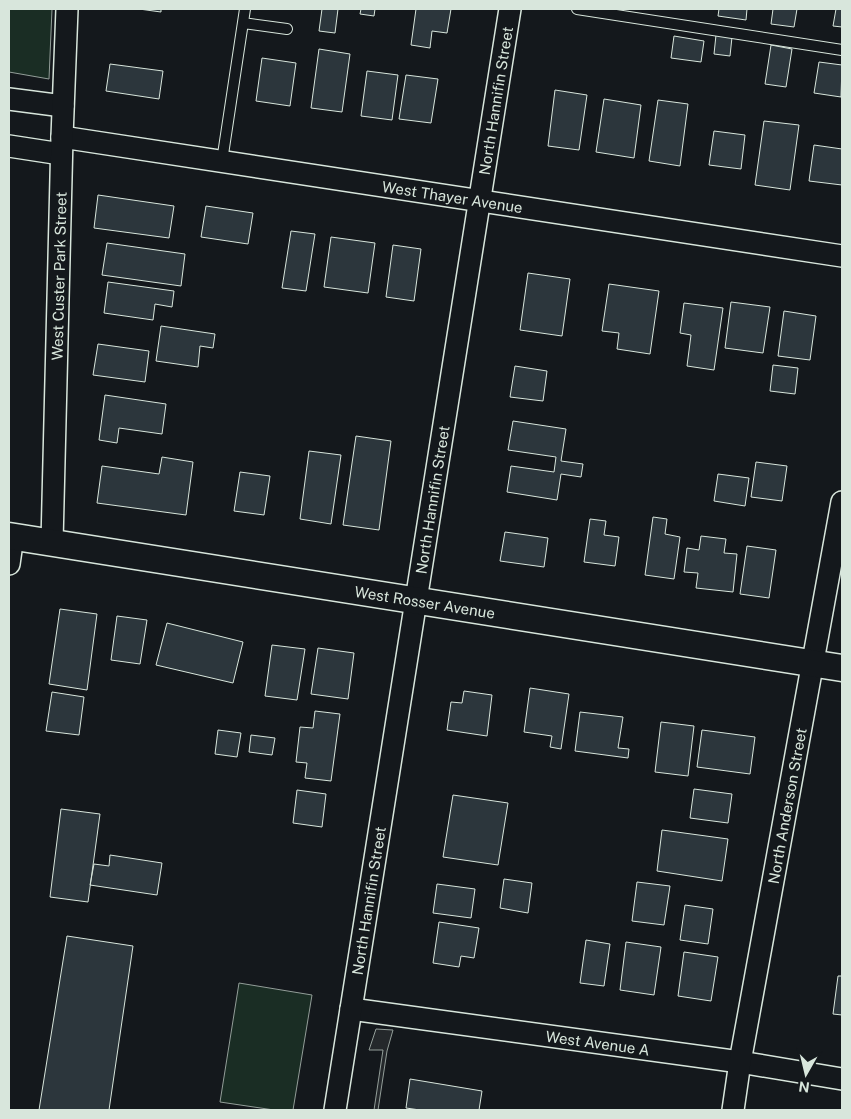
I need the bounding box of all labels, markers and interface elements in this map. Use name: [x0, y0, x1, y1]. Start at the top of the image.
street label: North Hannifin Street: [475, 25, 516, 176]
street label: West Thayer Avenue: [381, 177, 524, 216]
street label: West Custer Park Street: [48, 191, 69, 361]
street label: North Hannifin Street: [412, 424, 452, 575]
street label: West Rosser Avenue: [353, 582, 496, 621]
street label: North Anderson Street: [764, 726, 809, 885]
street label: North Hannifin Street: [348, 825, 388, 976]
street label: West Avenue A: [545, 1027, 651, 1058]
north arrow: [781, 1049, 831, 1099]
text: N: [798, 1078, 811, 1096]

